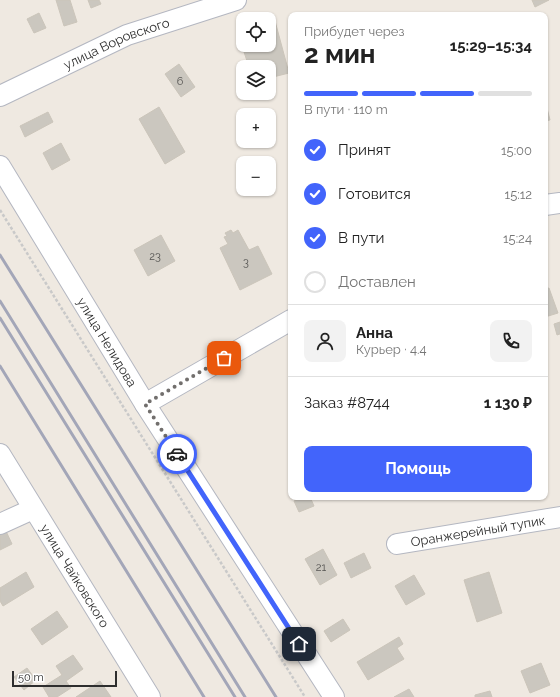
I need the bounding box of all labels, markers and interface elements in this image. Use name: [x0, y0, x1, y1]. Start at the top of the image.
map controls: [236, 12, 276, 196]
button: locate: [236, 12, 276, 52]
street label: улица Воровского: [61, 14, 171, 72]
text: Прибудет через: [304, 24, 404, 39]
text: 15:29–15:34: [450, 37, 532, 55]
text: 2 мин: [304, 39, 376, 69]
button: layers: [236, 60, 276, 100]
house number: 6: [177, 75, 184, 88]
text: В пути · 110 m: [304, 102, 388, 117]
button: +: [236, 108, 276, 148]
icon: check: [304, 139, 326, 161]
text: Принят: [338, 141, 391, 159]
text: 15:00: [501, 143, 532, 158]
button: −: [236, 156, 276, 196]
icon: check: [304, 183, 326, 205]
text: Готовится: [338, 185, 411, 203]
text: 15:12: [505, 187, 532, 202]
icon: check: [304, 227, 326, 249]
text: В пути: [338, 229, 385, 247]
text: 15:24: [503, 231, 532, 246]
house number: 23: [149, 250, 161, 263]
house number: 3: [243, 256, 249, 269]
text: Доставлен: [338, 273, 416, 291]
street label: улица Нелидова: [74, 295, 140, 389]
button: person: [304, 320, 346, 362]
button: phone: [490, 320, 532, 362]
text: Анна: [356, 324, 393, 342]
pin: [207, 341, 241, 375]
text: Курьер · 4.4: [356, 342, 427, 357]
icon: bag: [213, 347, 235, 369]
text: Заказ #8744: [304, 394, 390, 412]
text: 1 130 ₽: [484, 394, 532, 412]
courier: [157, 434, 197, 474]
icon: car: [166, 443, 188, 465]
button: Помощь: [304, 446, 532, 492]
street label: Оранжерейный тупик: [409, 512, 547, 549]
street label: улица Чайковского: [38, 521, 113, 630]
house number: 21: [316, 561, 327, 574]
pin: [282, 627, 316, 661]
icon: home: [288, 633, 310, 655]
scale bar: [12, 669, 117, 688]
text: 50 m: [18, 671, 44, 684]

